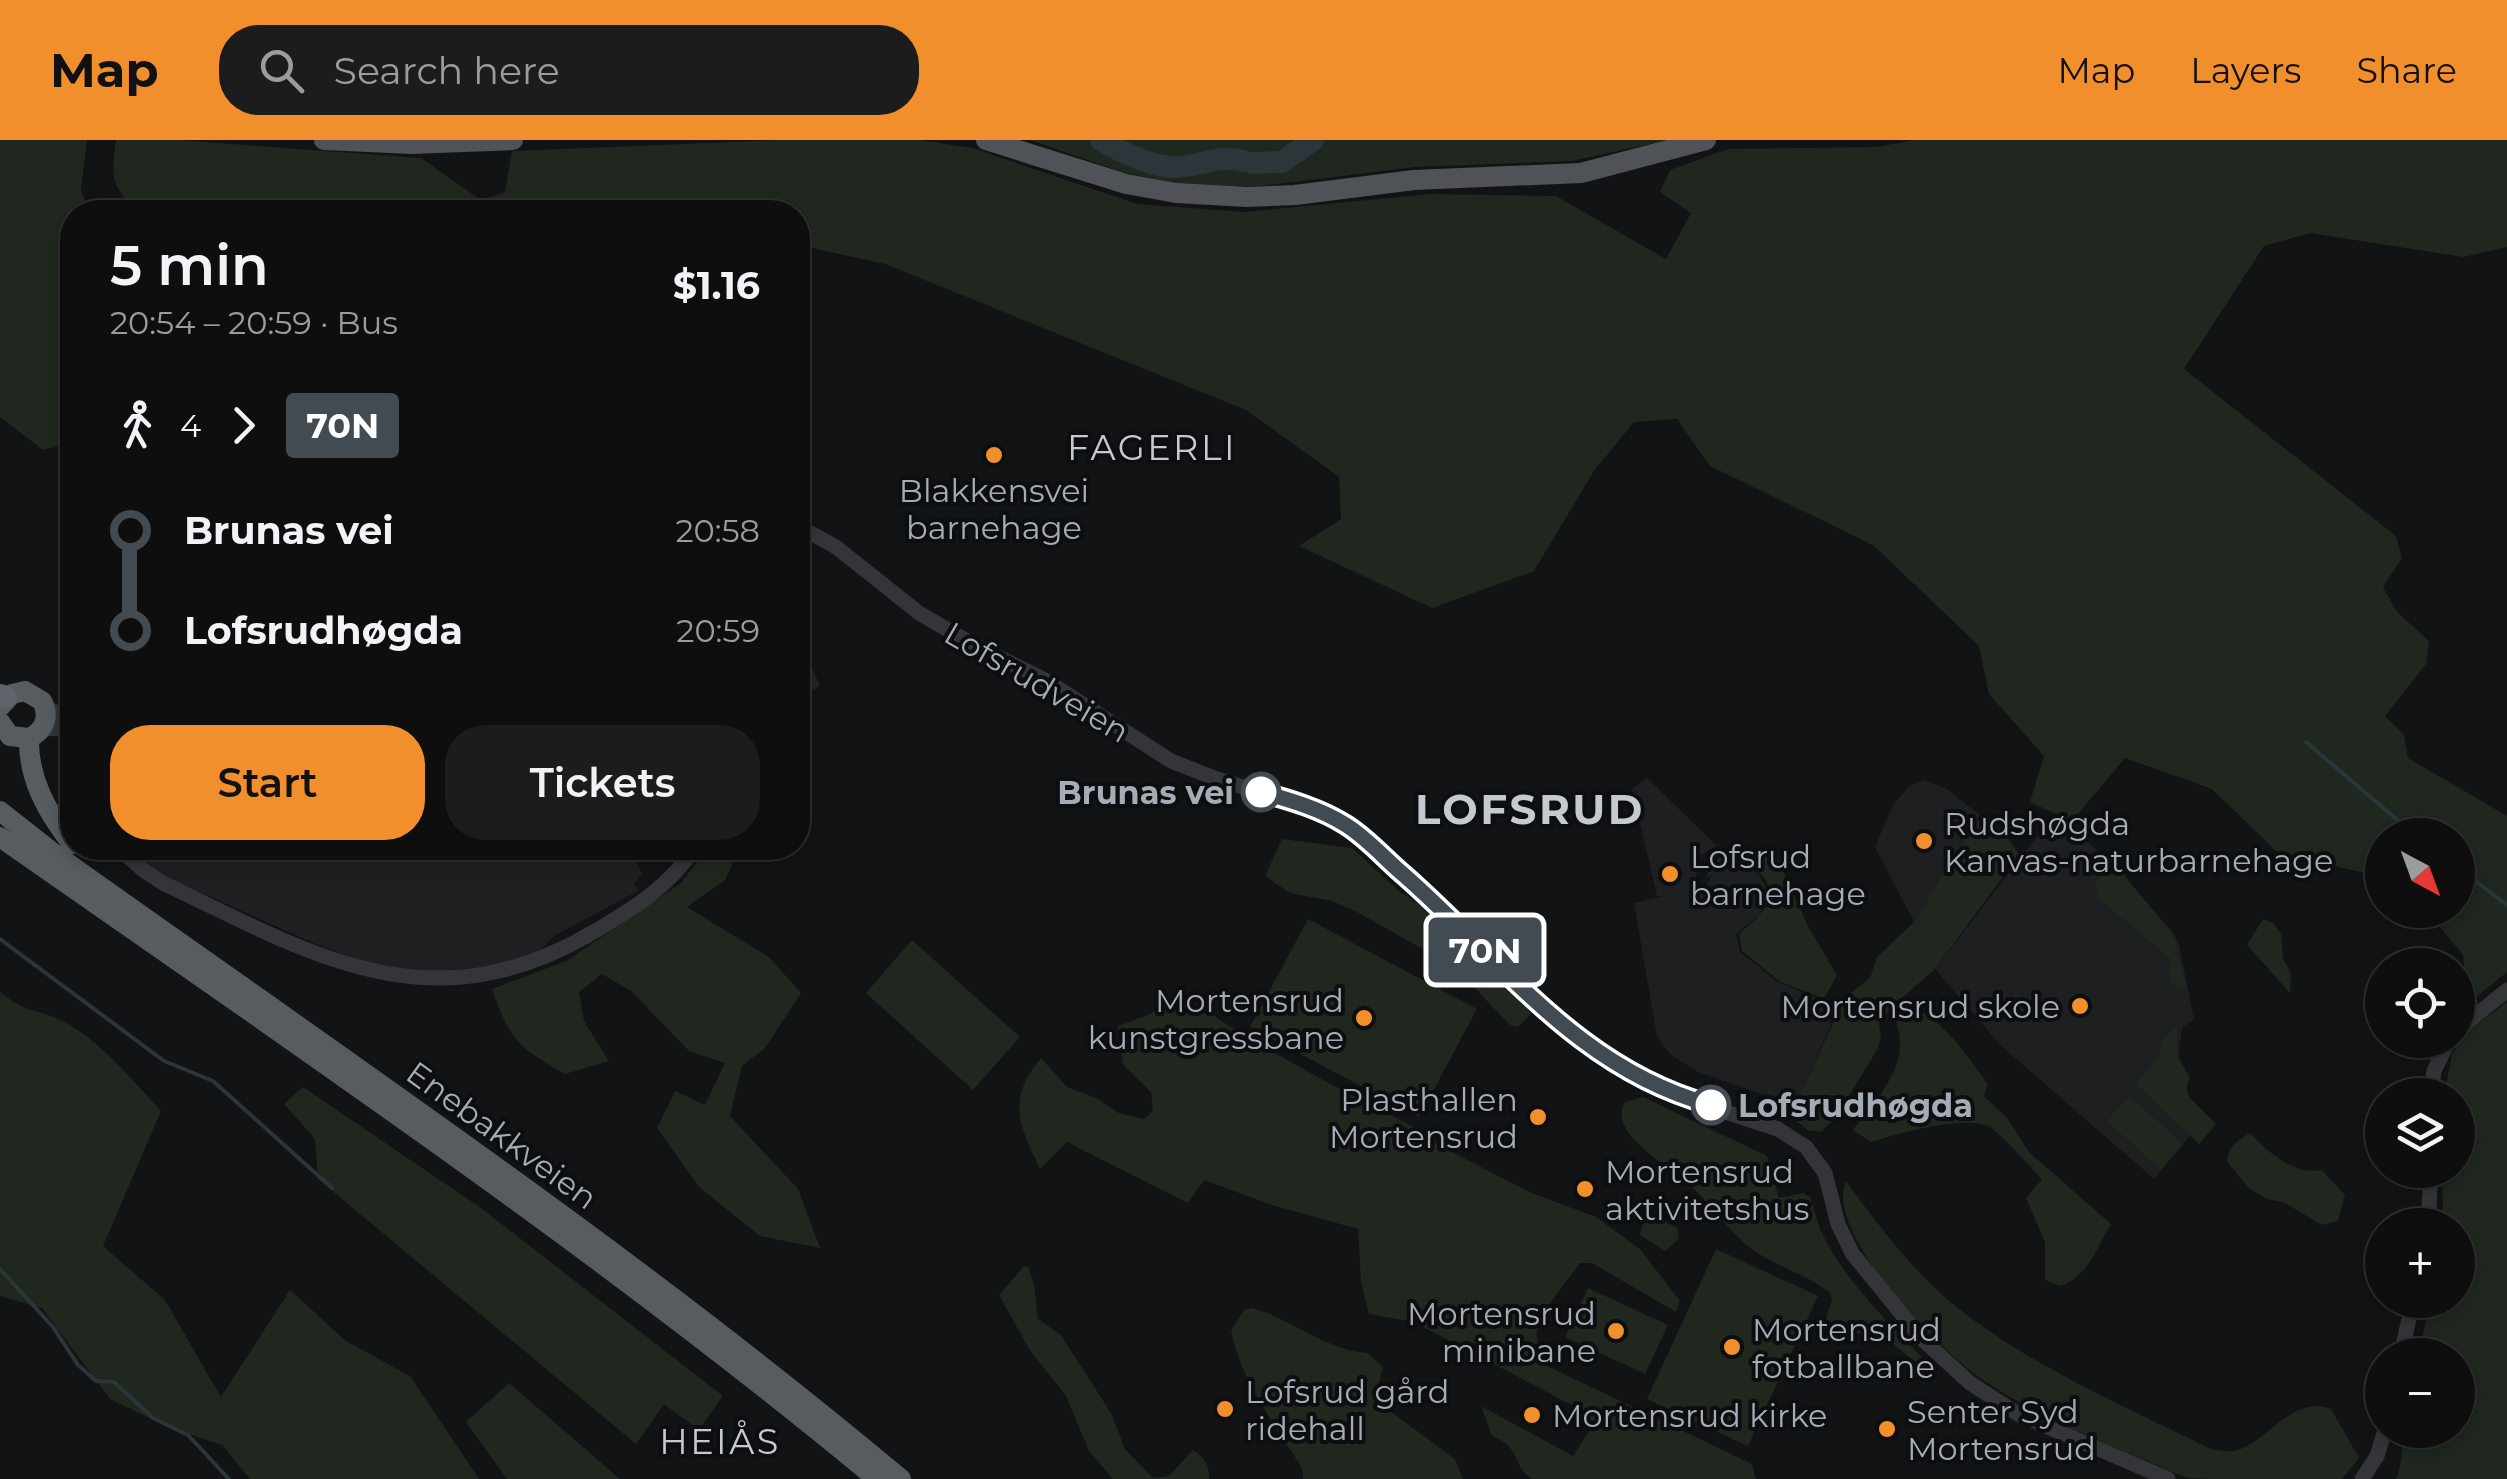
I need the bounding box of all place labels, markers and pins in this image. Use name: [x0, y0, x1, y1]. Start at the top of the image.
marker: Blakkensvei barnehage: [983, 444, 1005, 466]
place label: Blakkensvei barnehage: [899, 471, 1089, 547]
place label: Brunas vei: [1057, 773, 1234, 812]
marker: Brunas vei: [1242, 773, 1280, 811]
place label: Rudshøgda Kanvas-naturbarnehage: [1944, 804, 2333, 880]
marker: Rudshøgda Kanvas-naturbarnehage: [1913, 830, 1935, 852]
place label: Lofsrud barnehage: [1690, 837, 1866, 913]
marker: Lofsrud barnehage: [1659, 863, 1681, 885]
place label: Mortensrud kunstgressbane: [1088, 981, 1344, 1057]
place label: Mortensrud skole: [1781, 987, 2060, 1026]
marker: Mortensrud skole: [2069, 995, 2091, 1017]
marker: Mortensrud kunstgressbane: [1353, 1007, 1375, 1029]
place label: Plasthallen Mortensrud: [1329, 1080, 1518, 1156]
marker: Lofsrudhøgda: [1692, 1086, 1730, 1124]
place label: Lofsrudhøgda: [1738, 1086, 1973, 1125]
marker: Plasthallen Mortensrud: [1527, 1106, 1549, 1128]
place label: Mortensrud aktivitetshus: [1605, 1152, 1809, 1228]
marker: Mortensrud aktivitetshus: [1574, 1178, 1596, 1200]
place label: Mortensrud minibane: [1407, 1294, 1596, 1370]
place label: Mortensrud fotballbane: [1752, 1310, 1941, 1386]
marker: Mortensrud minibane: [1605, 1320, 1627, 1342]
marker: Mortensrud fotballbane: [1721, 1336, 1743, 1358]
place label: Lofsrud gård ridehall: [1245, 1372, 1449, 1448]
place label: Senter Syd Mortensrud: [1907, 1392, 2096, 1468]
place label: Mortensrud kirke: [1552, 1396, 1827, 1435]
marker: Lofsrud gård ridehall: [1214, 1398, 1236, 1420]
marker: Mortensrud kirke: [1521, 1404, 1543, 1426]
marker: Senter Syd Mortensrud: [1876, 1418, 1898, 1440]

